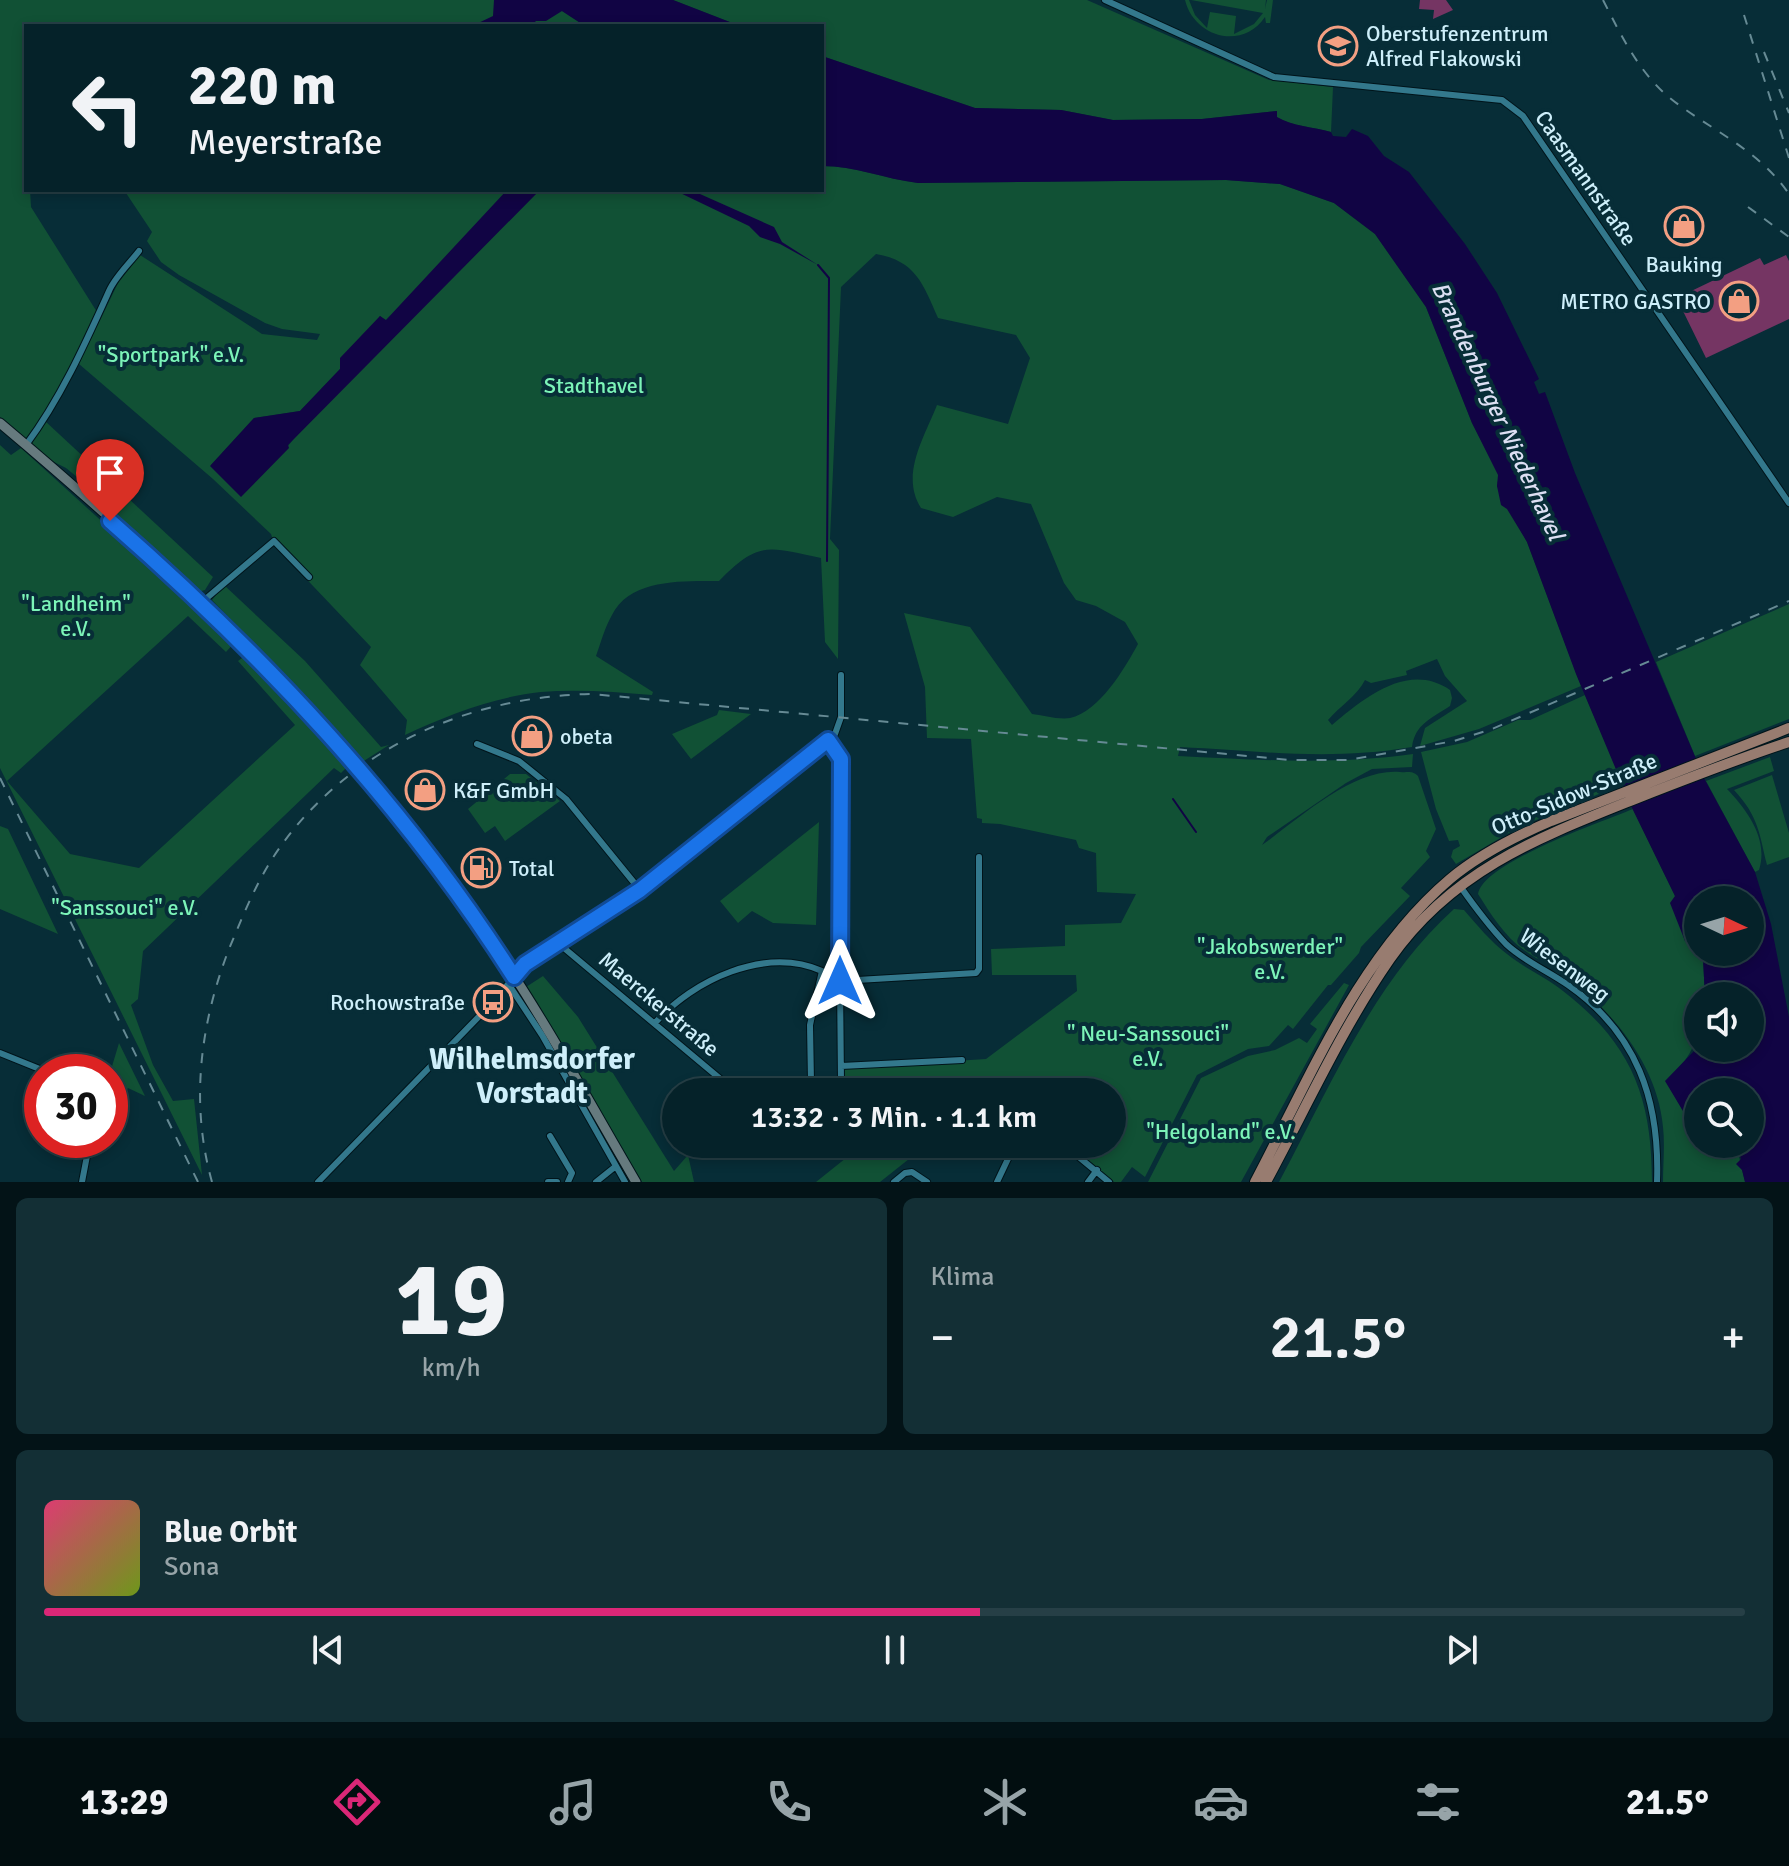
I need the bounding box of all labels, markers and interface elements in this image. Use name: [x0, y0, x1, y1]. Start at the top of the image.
place label: Oberstufenzentrum Alfred Flakowski: [1366, 20, 1549, 72]
school or university icon: Oberstufenzentrum Alfred Flakowski: [1317, 25, 1359, 67]
text: 220 m: [188, 51, 336, 120]
icon: left: [56, 56, 160, 160]
street label: Caasmannstraße: [1529, 105, 1643, 251]
text: Meyerstraße: [188, 120, 382, 165]
shop icon: Bauking: [1663, 205, 1705, 247]
place label: Bauking: [1646, 251, 1722, 278]
water label: Brandenburger Niederhavel: [1425, 277, 1572, 547]
shop icon: METRO GASTRO: [1718, 280, 1760, 322]
place label: METRO GASTRO: [1560, 288, 1711, 315]
park label: "Sportpark" e.V.: [98, 341, 244, 368]
park label: Stadthavel: [544, 372, 644, 399]
pin: [76, 439, 144, 521]
icon: arrive: [88, 451, 132, 495]
park label: "Landheim" e.V.: [21, 590, 131, 642]
shop icon: obeta: [511, 715, 553, 757]
place label: obeta: [560, 723, 613, 750]
street label: Otto-Sidow-Straße: [1487, 747, 1661, 841]
shop icon: K&F GmbH: [404, 769, 446, 811]
place label: K&F GmbH: [453, 777, 554, 804]
fuel station icon: Total: [460, 847, 502, 889]
place label: Total: [509, 855, 555, 882]
north arrow: [1684, 886, 1764, 966]
map controls: [1684, 886, 1764, 1158]
park label: "Sanssouci" e.V.: [51, 894, 199, 921]
street label: Wiesenweg: [1514, 922, 1616, 1008]
park label: "Jakobswerder" e.V.: [1197, 933, 1343, 985]
position arrow: [798, 939, 882, 1023]
street label: Maerckerstraße: [593, 946, 725, 1062]
bus stop icon: Rochowstraße: [472, 981, 514, 1023]
button: sound: [1684, 982, 1764, 1062]
place label: Rochowstraße: [330, 989, 465, 1016]
park label: " Neu-Sanssouci" e.V.: [1067, 1020, 1229, 1072]
district label: Wilhelmsdorfer Vorstadt: [429, 1041, 635, 1112]
speed limit sign: 30: [24, 1054, 128, 1158]
button: search: [1684, 1078, 1764, 1158]
text: 13:32 · 3 Min. · 1.1 km: [751, 1099, 1037, 1136]
park label: "Helgoland" e.V.: [1146, 1118, 1296, 1145]
text: 19: [395, 1236, 507, 1364]
text: Klima: [931, 1261, 994, 1293]
text: 21.5°: [1269, 1301, 1406, 1375]
text: −: [931, 1311, 954, 1365]
text: +: [1721, 1311, 1745, 1365]
text: km/h: [422, 1352, 481, 1384]
text: Blue Orbit: [164, 1514, 297, 1551]
text: Sona: [164, 1551, 219, 1583]
icon: previous: [306, 1628, 350, 1672]
icon: pause: [873, 1628, 917, 1672]
icon: next: [1440, 1628, 1484, 1672]
icon: directions: [329, 1774, 385, 1830]
icon: music: [545, 1774, 601, 1830]
icon: phone: [761, 1774, 817, 1830]
icon: climate: [977, 1774, 1033, 1830]
icon: car: [1193, 1774, 1249, 1830]
icon: filters: [1410, 1774, 1466, 1830]
text: 13:29: [80, 1780, 168, 1825]
text: 21.5°: [1626, 1780, 1709, 1825]

